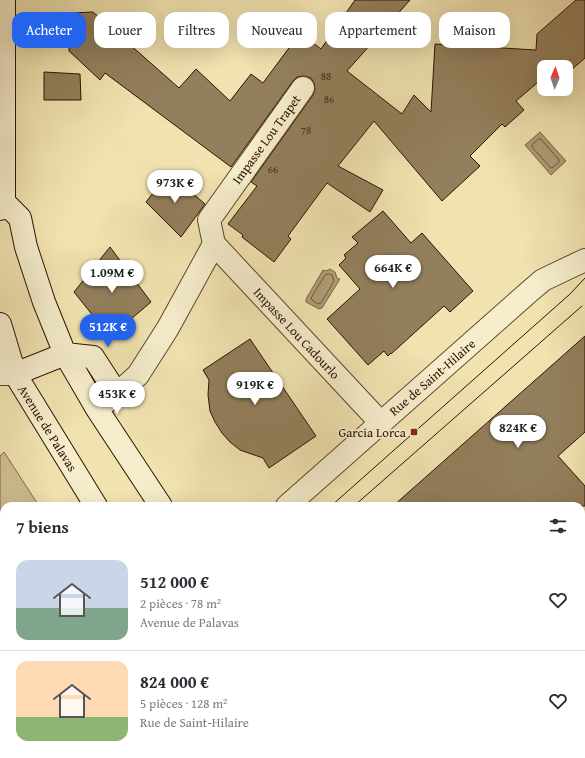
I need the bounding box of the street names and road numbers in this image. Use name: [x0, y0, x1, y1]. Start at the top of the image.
street label: Impasse Lou Trapet: [227, 90, 306, 188]
street label: Impasse Lou Cadourlo: [249, 283, 345, 384]
street label: Rue de Saint-Hilaire: [385, 334, 480, 420]
street label: Avenue de Palavas: [13, 381, 82, 475]

